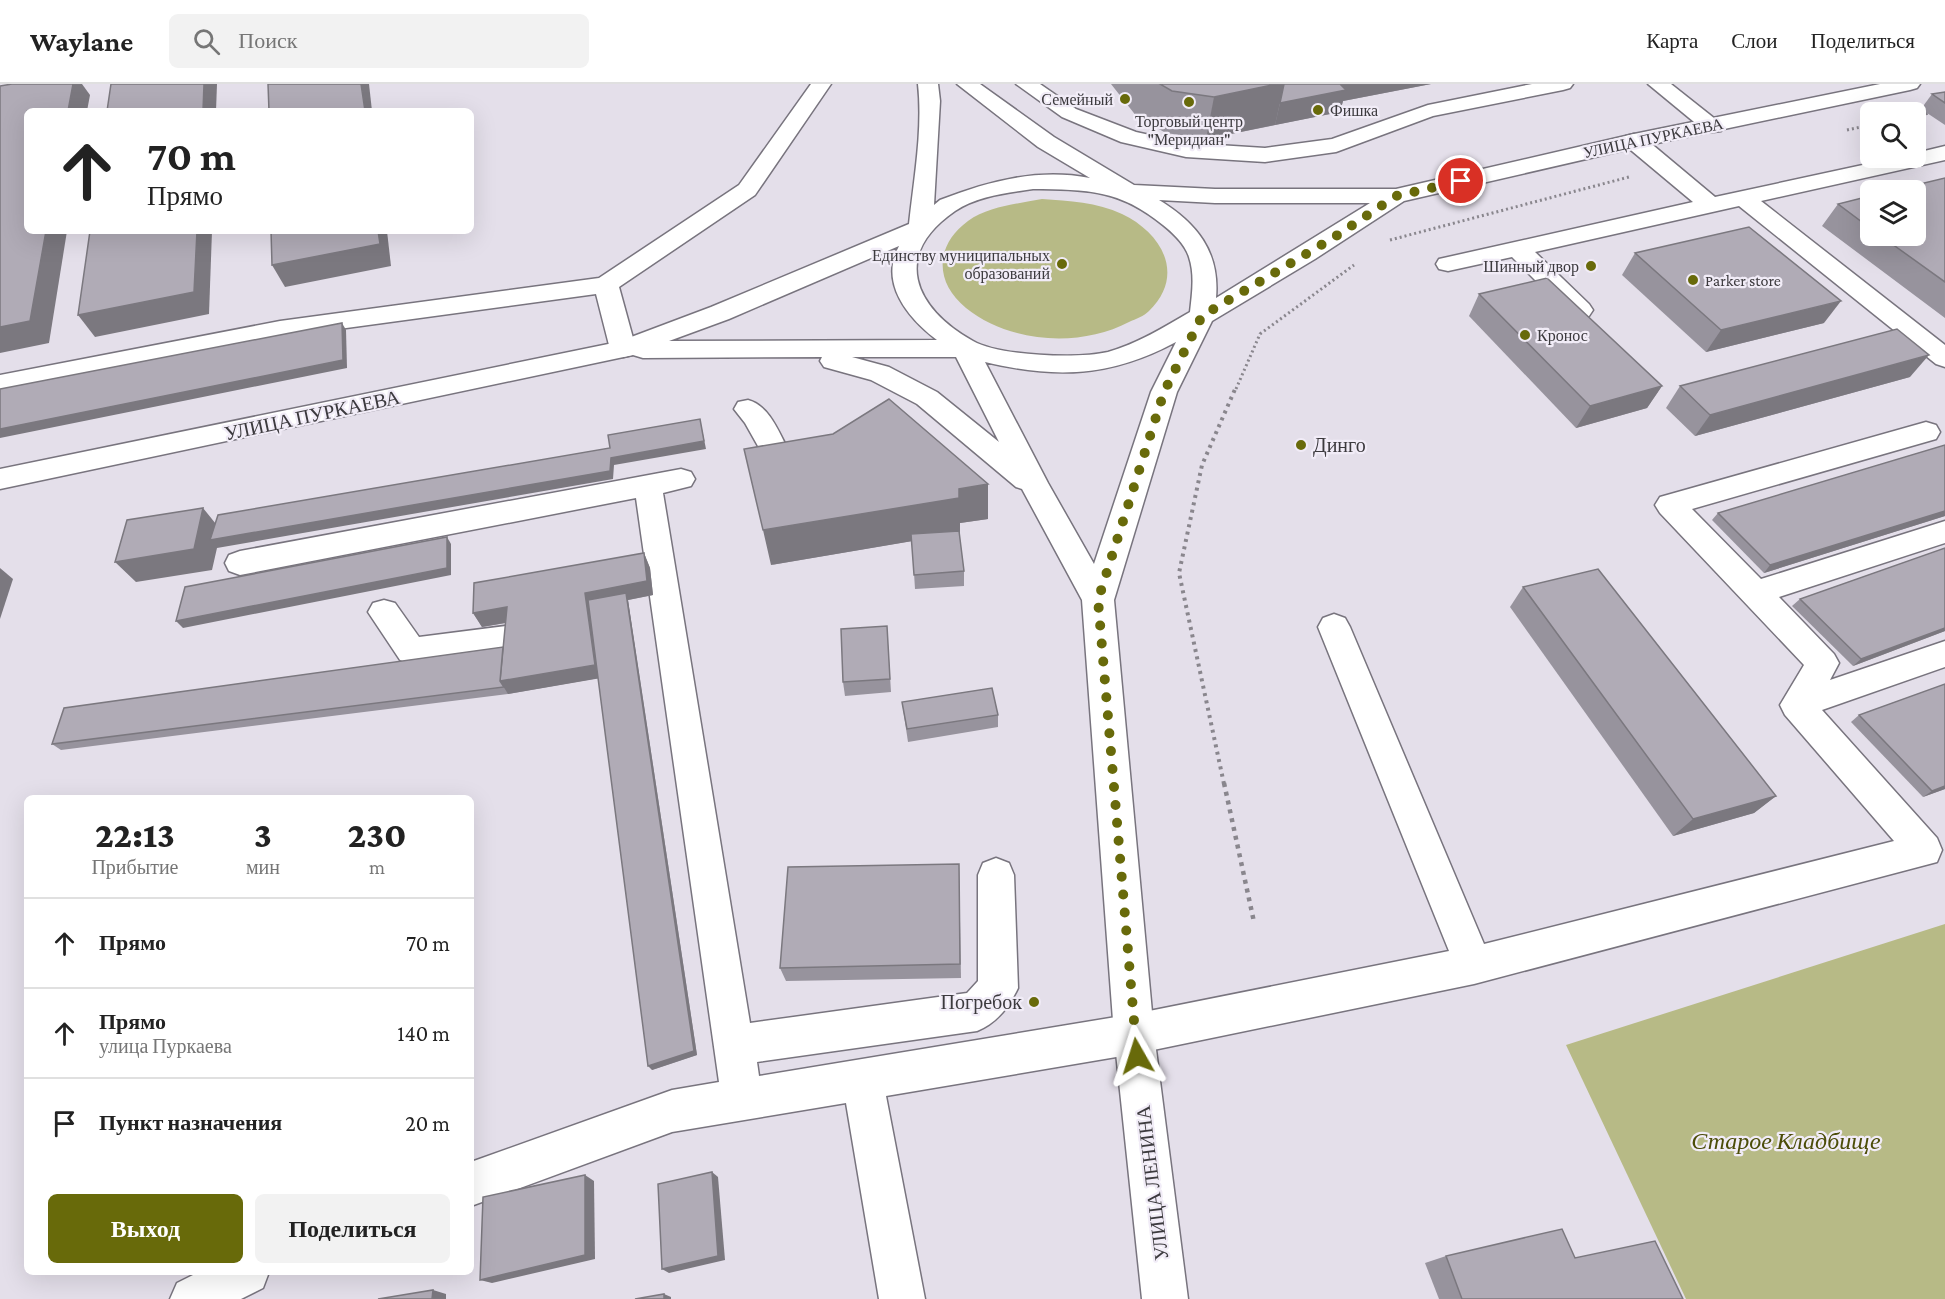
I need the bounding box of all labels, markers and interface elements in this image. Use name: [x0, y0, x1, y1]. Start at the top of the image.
search box: [169, 14, 589, 68]
icon: search: [190, 25, 223, 58]
text: Waylane: [30, 26, 133, 57]
text: Поиск: [238, 28, 297, 53]
text: Карта: [1646, 29, 1698, 53]
text: Слои: [1731, 29, 1777, 53]
text: Поделиться: [1810, 29, 1915, 53]
place label: Семейный: [1041, 91, 1113, 108]
marker: Семейный: [1118, 92, 1132, 106]
marker: Торговый центр "Меридиан": [1182, 95, 1196, 109]
place label: Фишка: [1330, 102, 1378, 119]
map controls: [1860, 102, 1926, 246]
button: search: [1860, 102, 1926, 168]
marker: Фишка: [1311, 103, 1325, 117]
place label: Торговый центр "Меридиан": [1135, 113, 1243, 149]
street label: УЛИЦА ПУРКАЕВА: [1581, 115, 1725, 162]
icon: ahead: [48, 132, 126, 210]
text: 70 m: [147, 132, 236, 179]
pin: [1435, 155, 1486, 206]
icon: arrive: [1444, 164, 1477, 197]
button: layers: [1860, 180, 1926, 246]
text: Прямо: [147, 181, 223, 211]
place label: Единству муниципальных образований: [872, 247, 1050, 283]
marker: Единству муниципальных образований: [1055, 257, 1069, 271]
place label: Шинный двор: [1483, 258, 1579, 276]
marker: Шинный двор: [1584, 259, 1598, 273]
place label: Parker store: [1705, 272, 1781, 289]
marker: Parker store: [1686, 273, 1700, 287]
place label: Кронос: [1537, 327, 1588, 345]
marker: Кронос: [1518, 328, 1532, 342]
street label: УЛИЦА ПУРКАЕВА: [222, 386, 402, 445]
place label: Динго: [1313, 434, 1366, 457]
marker: Динго: [1294, 438, 1308, 452]
text: 22:13: [95, 815, 175, 855]
text: 3: [254, 815, 272, 855]
text: 230: [347, 815, 407, 855]
text: Прибытие: [91, 856, 179, 878]
text: мин: [246, 856, 280, 878]
text: m: [369, 856, 385, 878]
icon: ahead: [48, 927, 81, 960]
text: Прямо: [99, 930, 166, 955]
text: 70 m: [406, 931, 450, 956]
place label: Погребок: [941, 991, 1022, 1014]
marker: Погребок: [1027, 995, 1041, 1009]
text: Прямо: [99, 1009, 166, 1034]
icon: ahead: [48, 1017, 81, 1050]
text: 140 m: [397, 1021, 450, 1046]
position arrow: [1105, 1024, 1169, 1088]
text: улица Пуркаева: [99, 1035, 232, 1057]
street label: УЛИЦА ЛЕНИНА: [1132, 1104, 1173, 1262]
icon: arrive: [48, 1107, 81, 1140]
text: Пункт назначения: [99, 1110, 282, 1135]
text: 20 m: [405, 1111, 450, 1136]
park label: Старое Кладбище: [1691, 1127, 1881, 1154]
button: Выход: [48, 1194, 243, 1263]
button: Поделиться: [255, 1194, 450, 1263]

